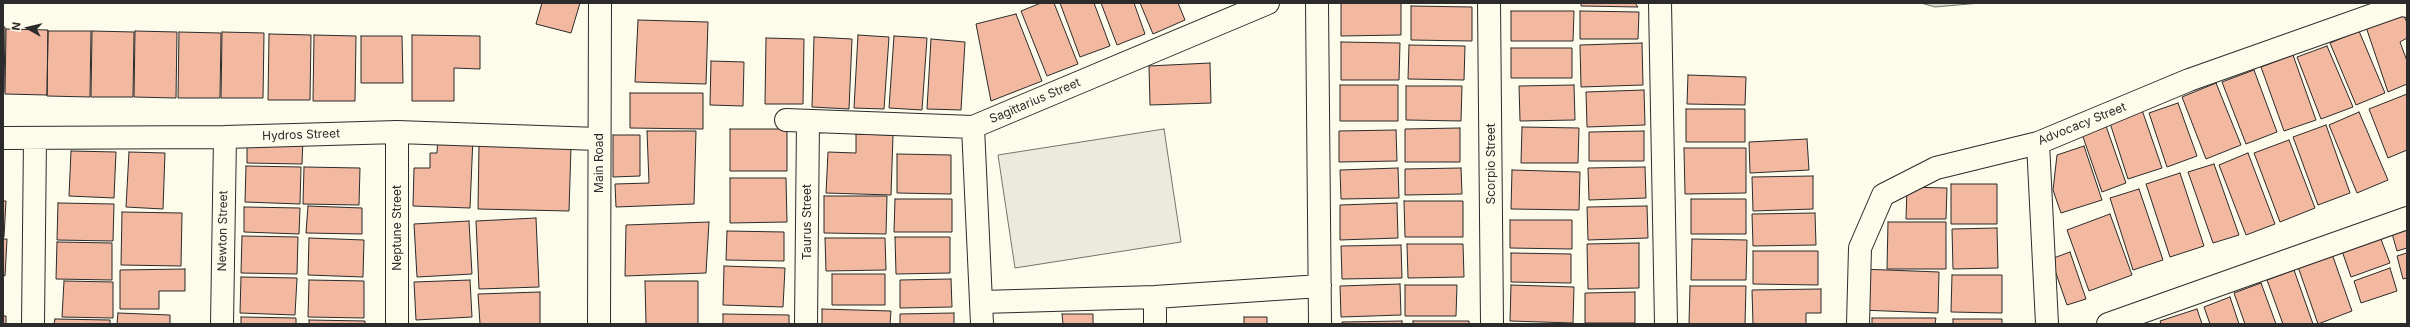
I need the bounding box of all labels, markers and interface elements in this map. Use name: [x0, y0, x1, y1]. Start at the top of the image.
north arrow: [8, 8, 48, 48]
text: N: [9, 21, 24, 31]
street label: Sagittarius Street: [987, 75, 1083, 127]
street label: Advocacy Street: [2036, 100, 2128, 148]
street label: Scorpio Street: [1484, 123, 1498, 205]
street label: Hydros Street: [262, 126, 340, 144]
street label: Main Road: [592, 133, 606, 193]
street label: Taurus Street: [800, 184, 814, 260]
street label: Neptune Street: [390, 185, 404, 271]
street label: Newton Street: [215, 190, 231, 272]

